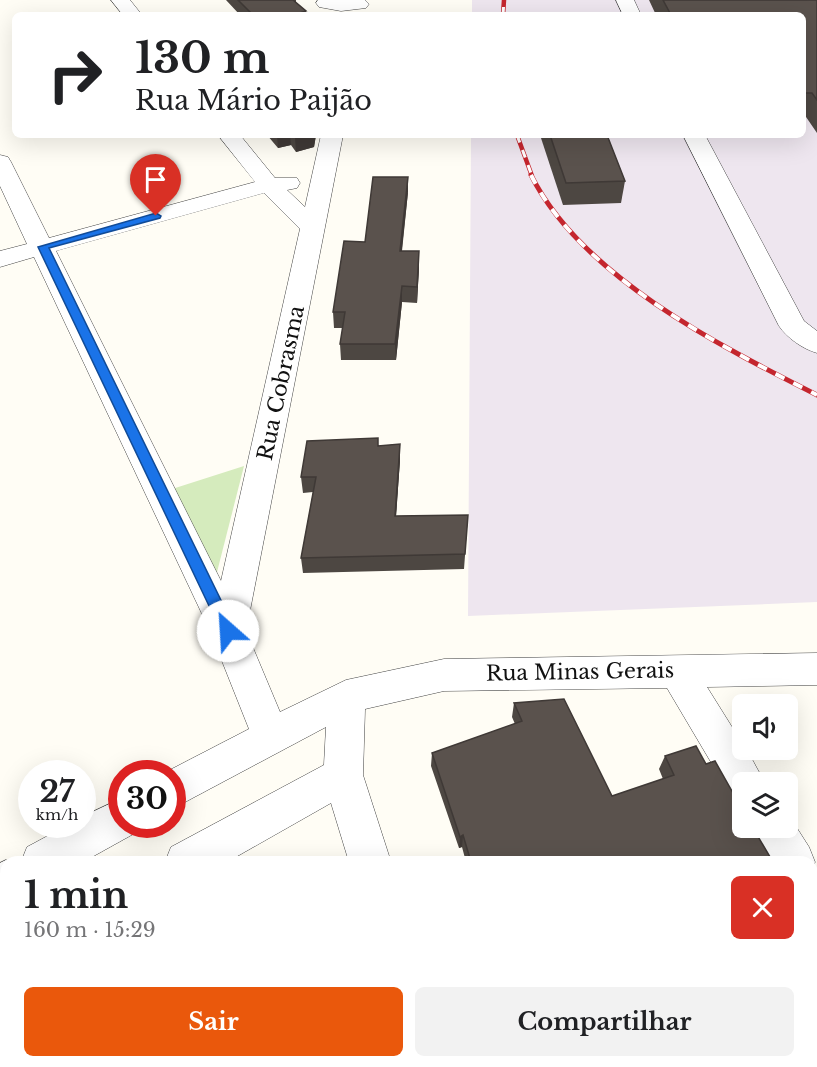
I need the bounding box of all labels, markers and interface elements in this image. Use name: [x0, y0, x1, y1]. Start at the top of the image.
text: 130 m: [135, 32, 269, 84]
icon: right: [36, 36, 114, 114]
text: Rua Mário Paijão: [135, 84, 372, 117]
pin: [130, 154, 181, 216]
icon: arrive: [139, 163, 172, 196]
street label: Rua Cobrasma: [252, 303, 310, 463]
position arrow: [196, 599, 260, 663]
street label: Rua Minas Gerais: [486, 657, 674, 687]
map controls: [732, 694, 798, 838]
button: sound: [732, 694, 798, 760]
speed limit sign: 30: [108, 760, 186, 838]
button: layers: [732, 772, 798, 838]
text: 27: [39, 773, 75, 810]
text: km/h: [36, 805, 78, 824]
text: 1 min: [24, 873, 128, 918]
button: close: [731, 876, 794, 939]
text: 160 m · 15:29: [24, 918, 156, 942]
button: Sair: [24, 987, 403, 1056]
button: Compartilhar: [415, 987, 794, 1056]

